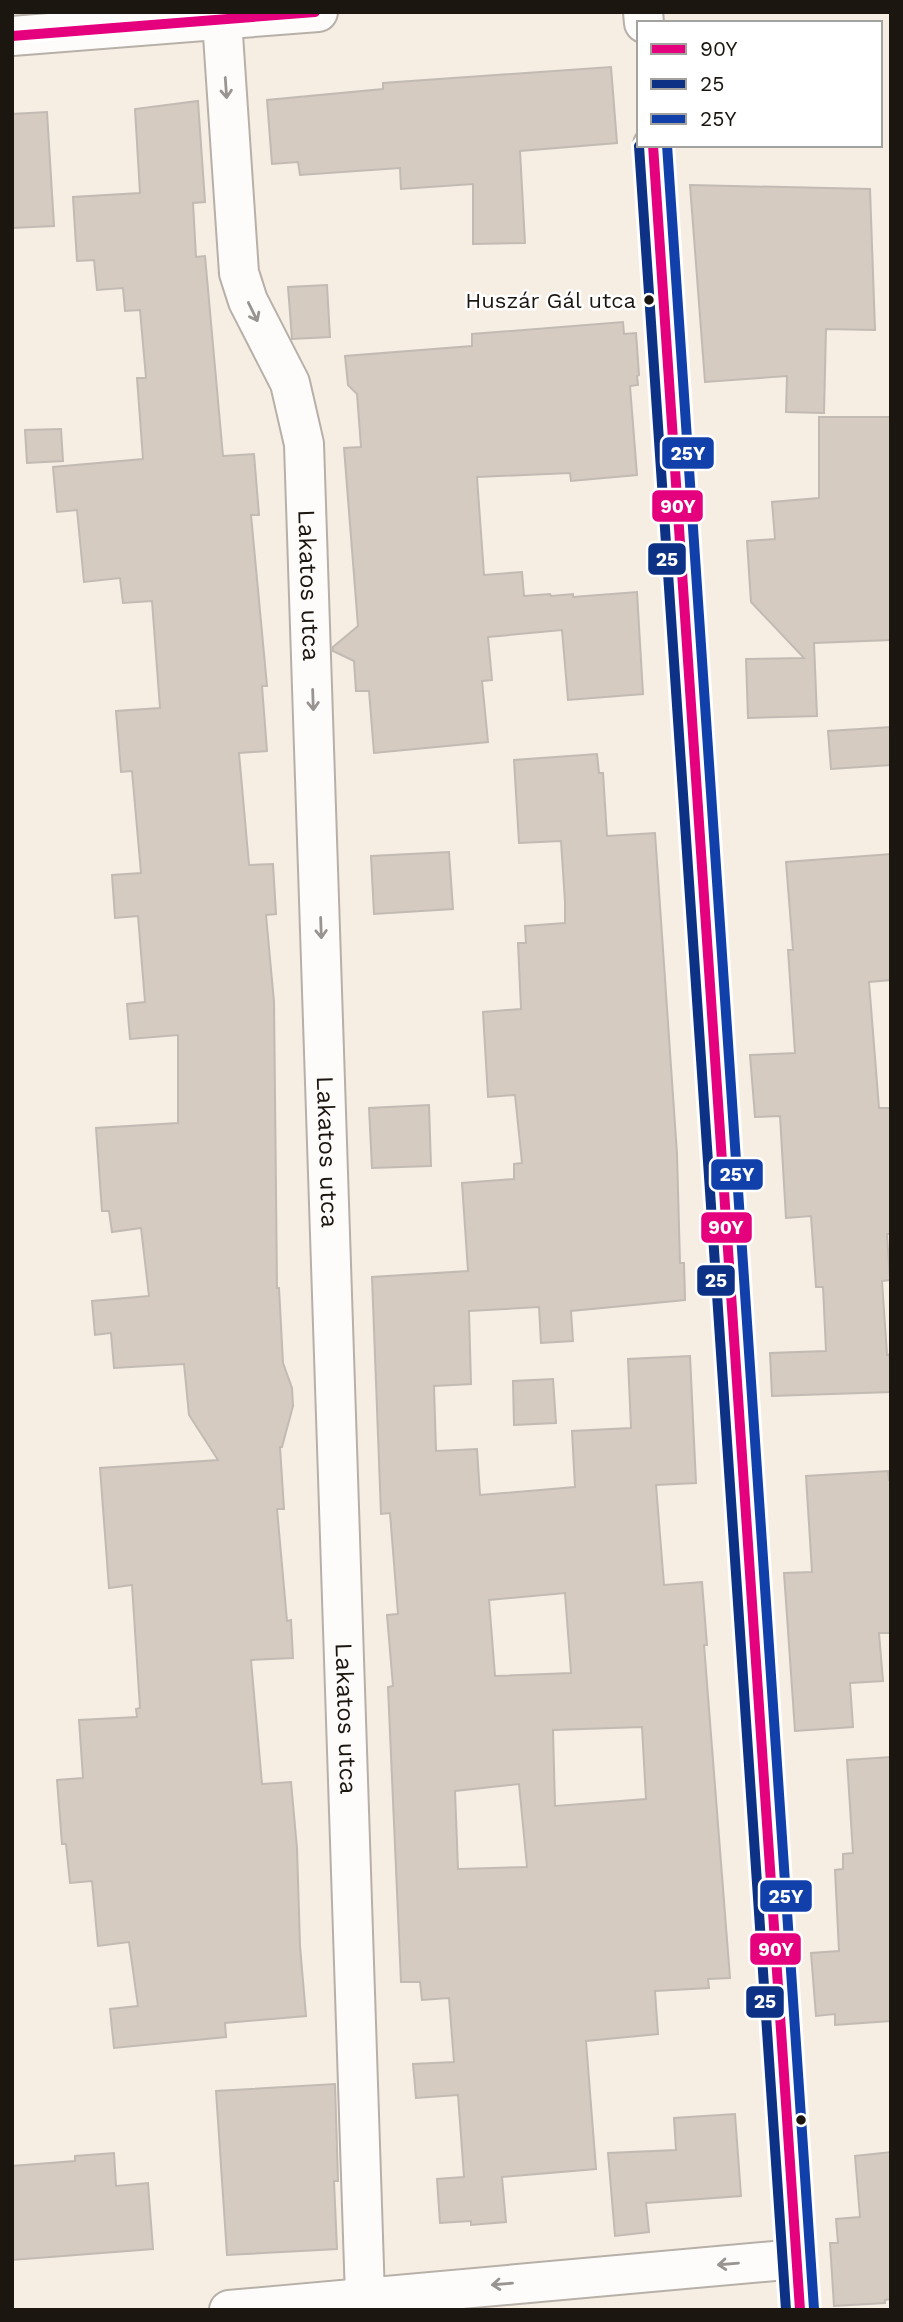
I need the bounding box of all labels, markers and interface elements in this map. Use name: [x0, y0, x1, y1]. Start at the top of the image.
legend: [637, 21, 882, 147]
text: 90Y: [700, 36, 738, 61]
text: 25: [700, 71, 724, 96]
one-way arrow: [220, 76, 233, 99]
text: 25Y: [700, 106, 736, 131]
place label: Huszár Gál utca: [465, 288, 636, 313]
marker: Huszár Gál utca: [642, 293, 656, 307]
one-way arrow: [247, 301, 260, 322]
line badge: 25Y: [661, 436, 715, 470]
text: 25Y: [671, 442, 706, 465]
line badge: 90Y: [651, 489, 704, 523]
text: 90Y: [660, 495, 696, 518]
street label: Lakatos utca: [292, 509, 325, 661]
line badge: 25: [647, 542, 687, 576]
text: 25: [656, 548, 678, 571]
one-way arrow: [306, 689, 320, 712]
one-way arrow: [314, 916, 327, 939]
street label: Lakatos utca: [311, 1076, 344, 1228]
line badge: 25Y: [710, 1158, 764, 1191]
text: 25Y: [720, 1163, 755, 1186]
line badge: 90Y: [700, 1211, 753, 1244]
text: 90Y: [708, 1216, 744, 1239]
line badge: 25: [696, 1264, 736, 1297]
text: 25: [705, 1269, 727, 1292]
street label: Lakatos utca: [329, 1642, 362, 1795]
line badge: 25Y: [759, 1879, 813, 1913]
text: 25Y: [769, 1885, 804, 1908]
line badge: 90Y: [749, 1932, 802, 1966]
text: 90Y: [758, 1938, 794, 1961]
line badge: 25: [745, 1985, 785, 2019]
text: 25: [754, 1990, 776, 2013]
unlabelled marker: [794, 2113, 808, 2127]
one-way arrow: [717, 2258, 740, 2271]
one-way arrow: [491, 2278, 513, 2291]

